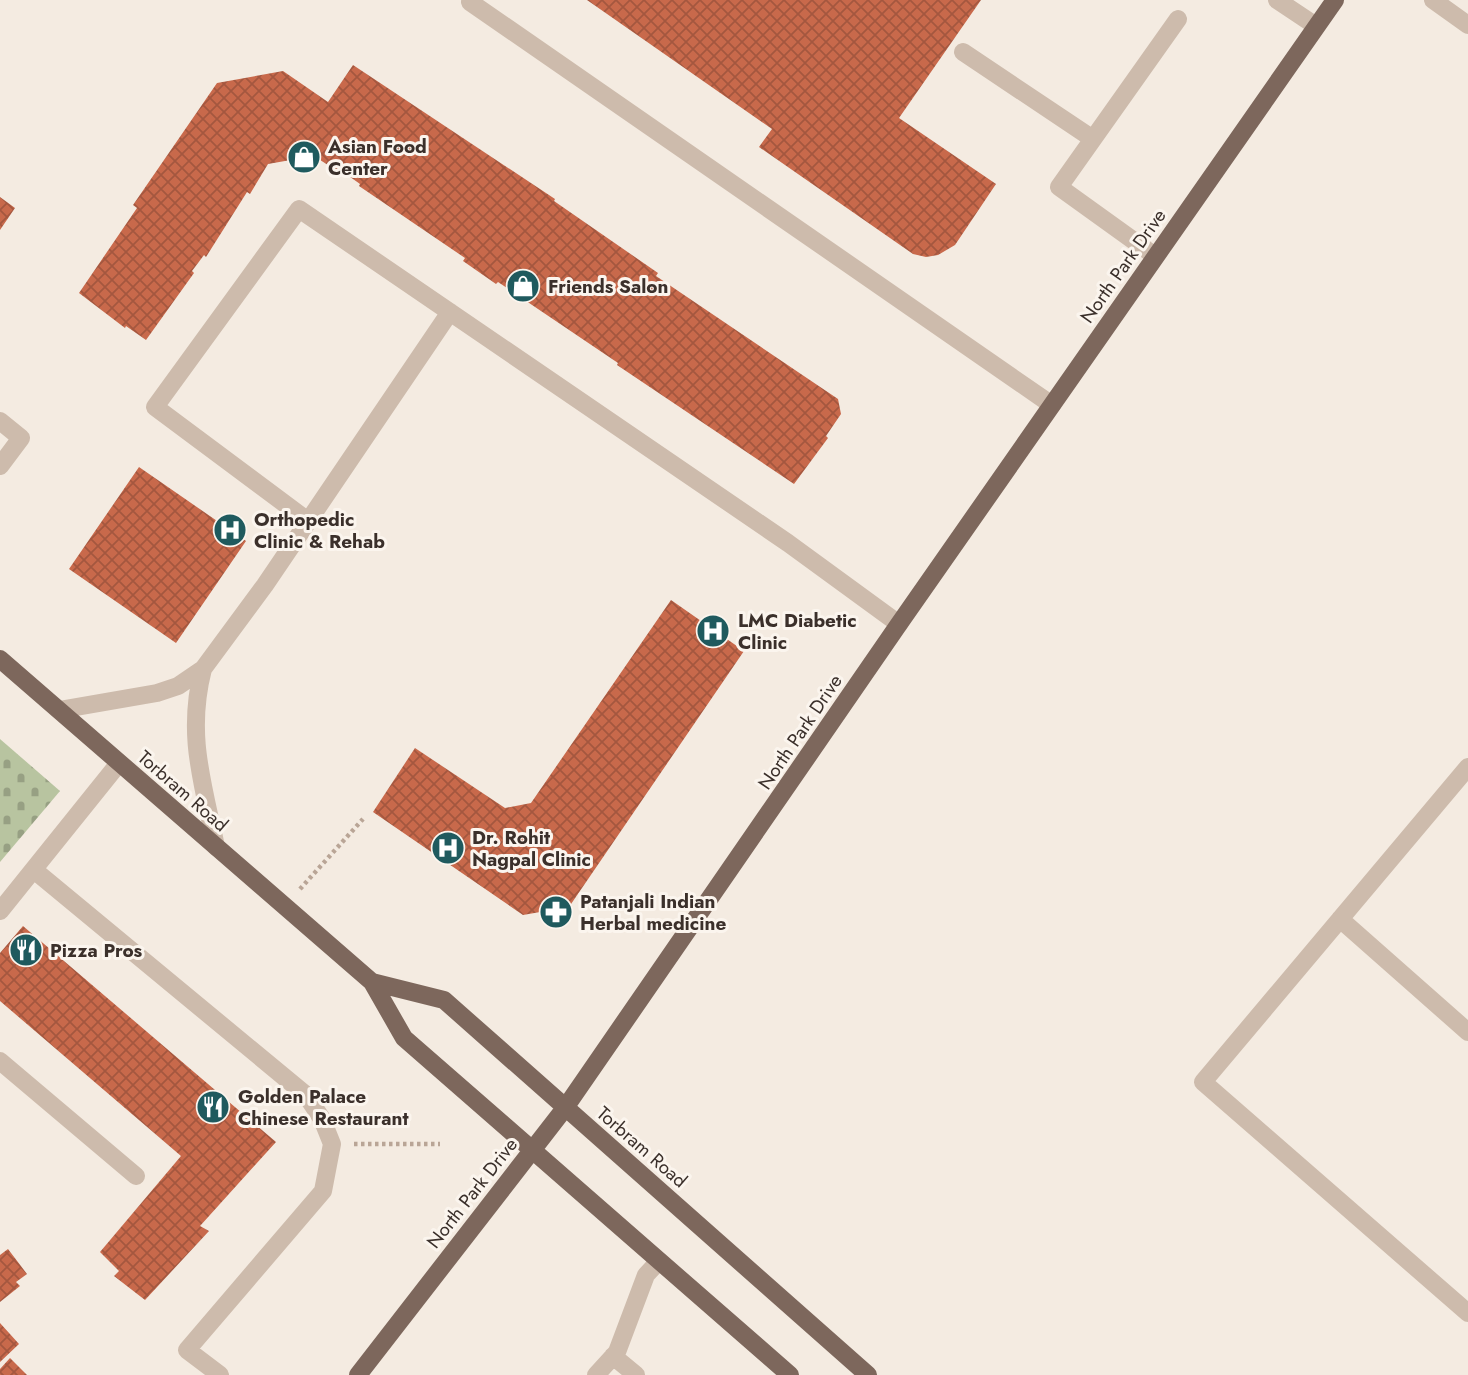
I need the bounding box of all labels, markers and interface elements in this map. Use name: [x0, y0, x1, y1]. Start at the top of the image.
place label: Asian Food Center: [327, 133, 427, 182]
shop icon: Asian Food Center: [285, 138, 323, 176]
street label: North Park Drive: [1074, 203, 1173, 328]
shop icon: Friends Salon: [504, 267, 542, 305]
place label: Friends Salon: [548, 273, 668, 300]
place label: Orthopedic Clinic & Rehab: [254, 506, 385, 555]
hospital icon: Orthopedic Clinic & Rehab: [211, 511, 249, 549]
place label: LMC Diabetic Clinic: [738, 607, 857, 656]
hospital icon: LMC Diabetic Clinic: [694, 612, 732, 650]
street label: North Park Drive: [751, 669, 849, 795]
street label: Torbram Road: [132, 744, 234, 838]
place label: Dr. Rohit Nagpal Clinic: [472, 824, 591, 873]
hospital icon: Dr. Rohit Nagpal Clinic: [429, 829, 467, 867]
place label: Patanjali Indian Herbal medicine: [580, 888, 726, 937]
pharmacy icon: Patanjali Indian Herbal medicine: [537, 893, 575, 931]
restaurant icon: Pizza Pros: [7, 931, 45, 969]
place label: Pizza Pros: [50, 937, 143, 964]
place label: Golden Palace Chinese Restaurant: [238, 1083, 409, 1132]
restaurant icon: Golden Palace Chinese Restaurant: [194, 1088, 232, 1126]
street label: Torbram Road: [591, 1100, 693, 1194]
street label: North Park Drive: [420, 1132, 524, 1254]

